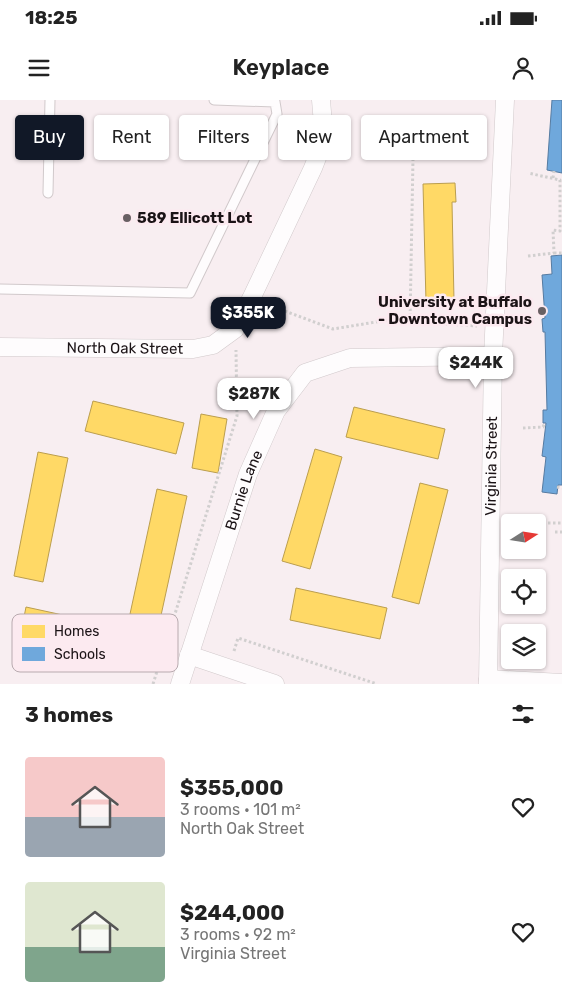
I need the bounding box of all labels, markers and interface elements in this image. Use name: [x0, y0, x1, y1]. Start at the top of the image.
text: 18:25: [25, 6, 77, 29]
icon: menu: [25, 54, 53, 82]
text: Keyplace: [233, 54, 329, 81]
icon: person: [509, 54, 537, 82]
chip: Buy: [15, 115, 84, 160]
chip: Rent: [94, 115, 169, 160]
chip: Filters: [179, 115, 268, 160]
chip: New: [278, 115, 351, 160]
chip: Apartment: [361, 115, 487, 160]
place label: 589 Ellicott Lot: [137, 209, 252, 227]
marker: 589 Ellicott Lot: [121, 212, 133, 224]
place label: University at Buffalo - Downtown Campus: [378, 293, 532, 328]
pin: $355K: [213, 296, 283, 339]
text: $355K: [222, 303, 274, 322]
marker: University at Buffalo - Downtown Campus: [536, 305, 548, 317]
street label: North Oak Street: [67, 339, 184, 358]
pin: $244K: [441, 346, 511, 389]
text: $244K: [449, 353, 503, 372]
pin: $287K: [219, 378, 289, 420]
text: $287K: [228, 384, 280, 403]
street label: Virginia Street: [482, 416, 501, 516]
street label: Burnie Lane: [221, 447, 266, 533]
north arrow: [501, 514, 546, 559]
map controls: [501, 514, 546, 669]
button: locate: [501, 569, 546, 614]
legend: [12, 614, 178, 672]
text: Homes: [54, 623, 99, 640]
button: layers: [501, 624, 546, 669]
text: Schools: [54, 646, 106, 663]
icon: filters: [509, 700, 537, 728]
text: 3 homes: [25, 702, 113, 727]
text: $355,000: [180, 775, 283, 800]
icon: home: [65, 777, 125, 837]
icon: heart: [509, 793, 537, 821]
text: 3 rooms · 101 m²: [180, 800, 301, 819]
text: North Oak Street: [180, 819, 304, 838]
text: $244,000: [180, 900, 285, 925]
icon: home: [65, 902, 125, 962]
icon: heart: [509, 918, 537, 946]
text: 3 rooms · 92 m²: [180, 925, 296, 944]
text: Virginia Street: [180, 944, 286, 963]

